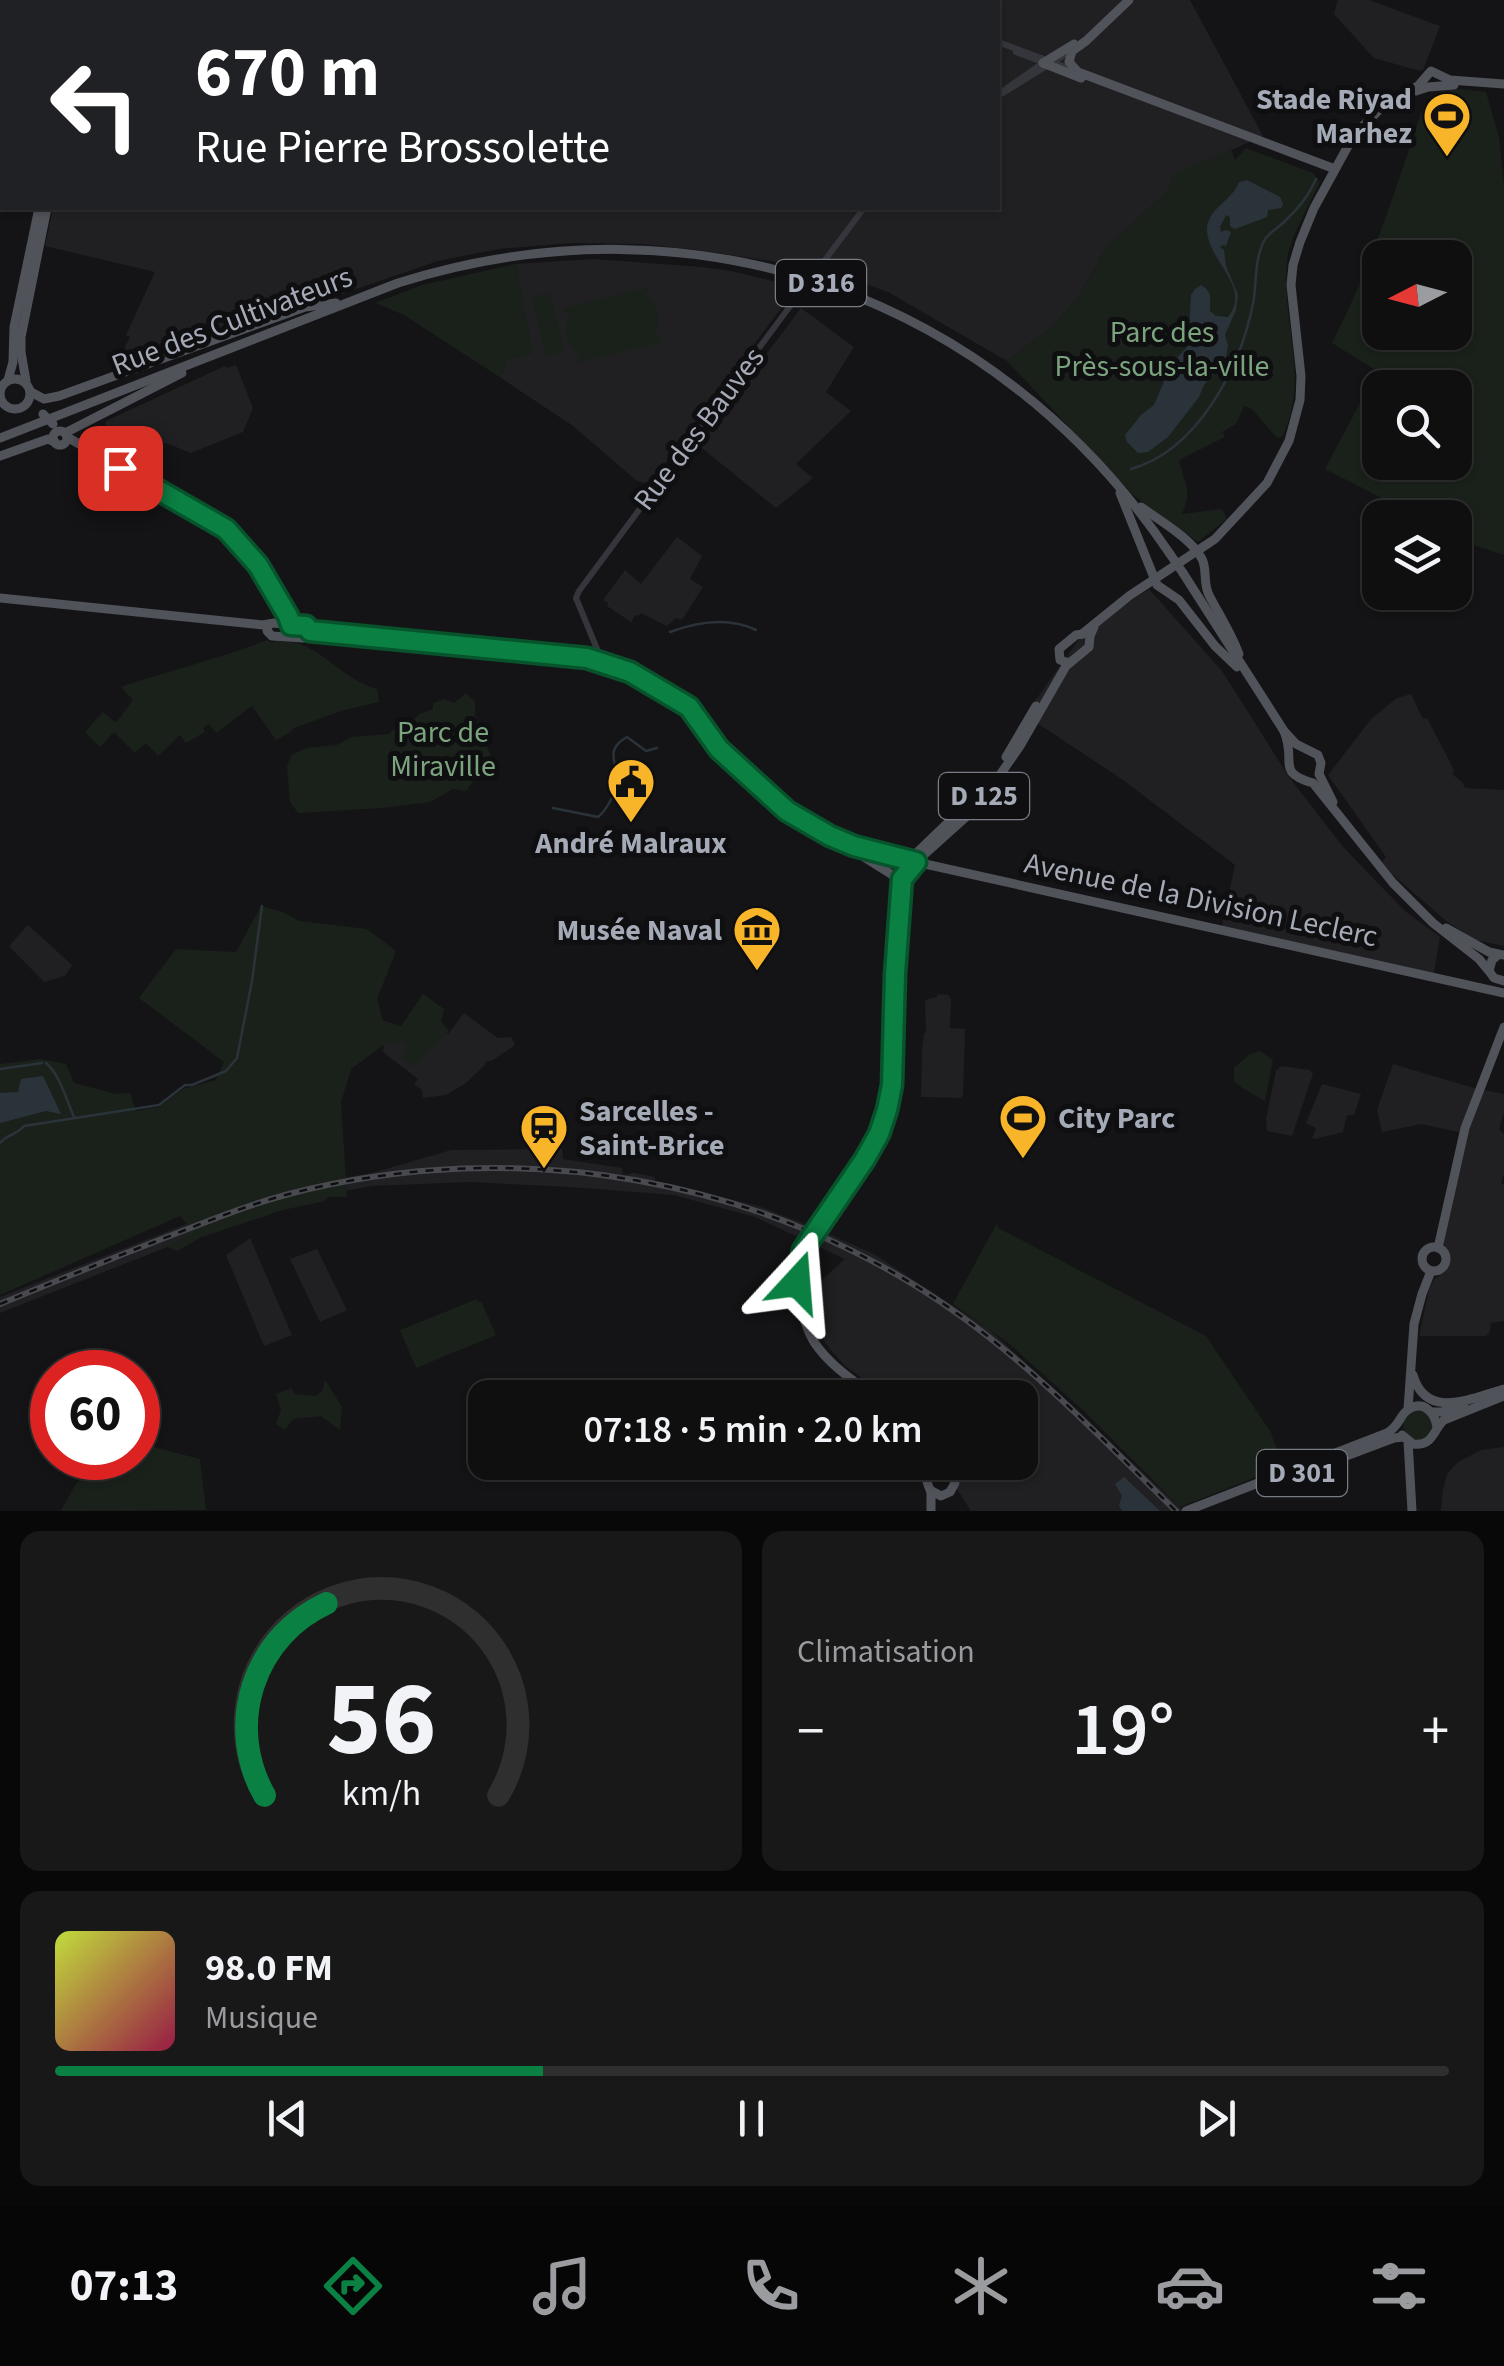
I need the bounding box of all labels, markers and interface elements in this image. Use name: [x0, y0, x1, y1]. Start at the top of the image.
text: 670 m: [195, 23, 380, 123]
icon: left: [30, 40, 160, 170]
place label: Stade Riyad Marhez: [1256, 78, 1412, 155]
sports icon: Stade Riyad Marhez: [1421, 90, 1473, 158]
text: Rue Pierre Brossolette: [195, 116, 610, 180]
north arrow: [1362, 240, 1472, 350]
map controls: [1362, 240, 1472, 610]
street label: Rue des Cultivateurs: [105, 255, 359, 387]
road number: D 316: [776, 260, 866, 306]
park label: Parc des Près-sous-la-ville: [1055, 311, 1269, 388]
street label: Rue des Bauves: [623, 338, 775, 520]
button: search: [1362, 370, 1472, 480]
pin: [78, 426, 163, 511]
icon: arrive: [93, 441, 148, 496]
button: layers: [1362, 500, 1472, 610]
park label: Parc de Miraville: [390, 711, 496, 788]
public building icon: André Malraux: [605, 756, 657, 824]
road number: D 125: [939, 773, 1029, 819]
place label: André Malraux: [534, 822, 727, 865]
street label: Avenue de la Division Leclerc: [1021, 842, 1381, 958]
museum icon: Musée Naval: [731, 904, 783, 972]
place label: Musée Naval: [556, 909, 722, 952]
place label: Sarcelles - Saint-Brice: [579, 1090, 724, 1167]
sports icon: City Parc: [997, 1092, 1049, 1160]
place label: City Parc: [1058, 1097, 1175, 1140]
station icon: Sarcelles - Saint-Brice: [518, 1102, 570, 1170]
position arrow: [745, 1230, 849, 1334]
speed limit sign: 60: [30, 1350, 160, 1480]
text: 07:18 · 5 min · 2.0 km: [584, 1403, 923, 1457]
road number: D 301: [1257, 1450, 1347, 1496]
text: Climatisation: [797, 1629, 975, 1675]
text: 56: [326, 1647, 436, 1795]
text: 19°: [1071, 1677, 1175, 1784]
text: −: [797, 1693, 824, 1771]
text: +: [1422, 1693, 1449, 1771]
text: km/h: [341, 1768, 421, 1819]
text: 98.0 FM: [205, 1941, 333, 1995]
text: Musique: [205, 1995, 318, 2041]
icon: previous: [260, 2091, 315, 2146]
icon: pause: [724, 2091, 779, 2146]
icon: next: [1189, 2091, 1244, 2146]
icon: directions: [318, 2251, 388, 2321]
icon: music: [527, 2251, 597, 2321]
icon: phone: [736, 2251, 806, 2321]
icon: climate: [946, 2251, 1016, 2321]
icon: car: [1155, 2251, 1225, 2321]
icon: filters: [1364, 2251, 1434, 2321]
text: 07:13: [70, 2254, 178, 2318]

